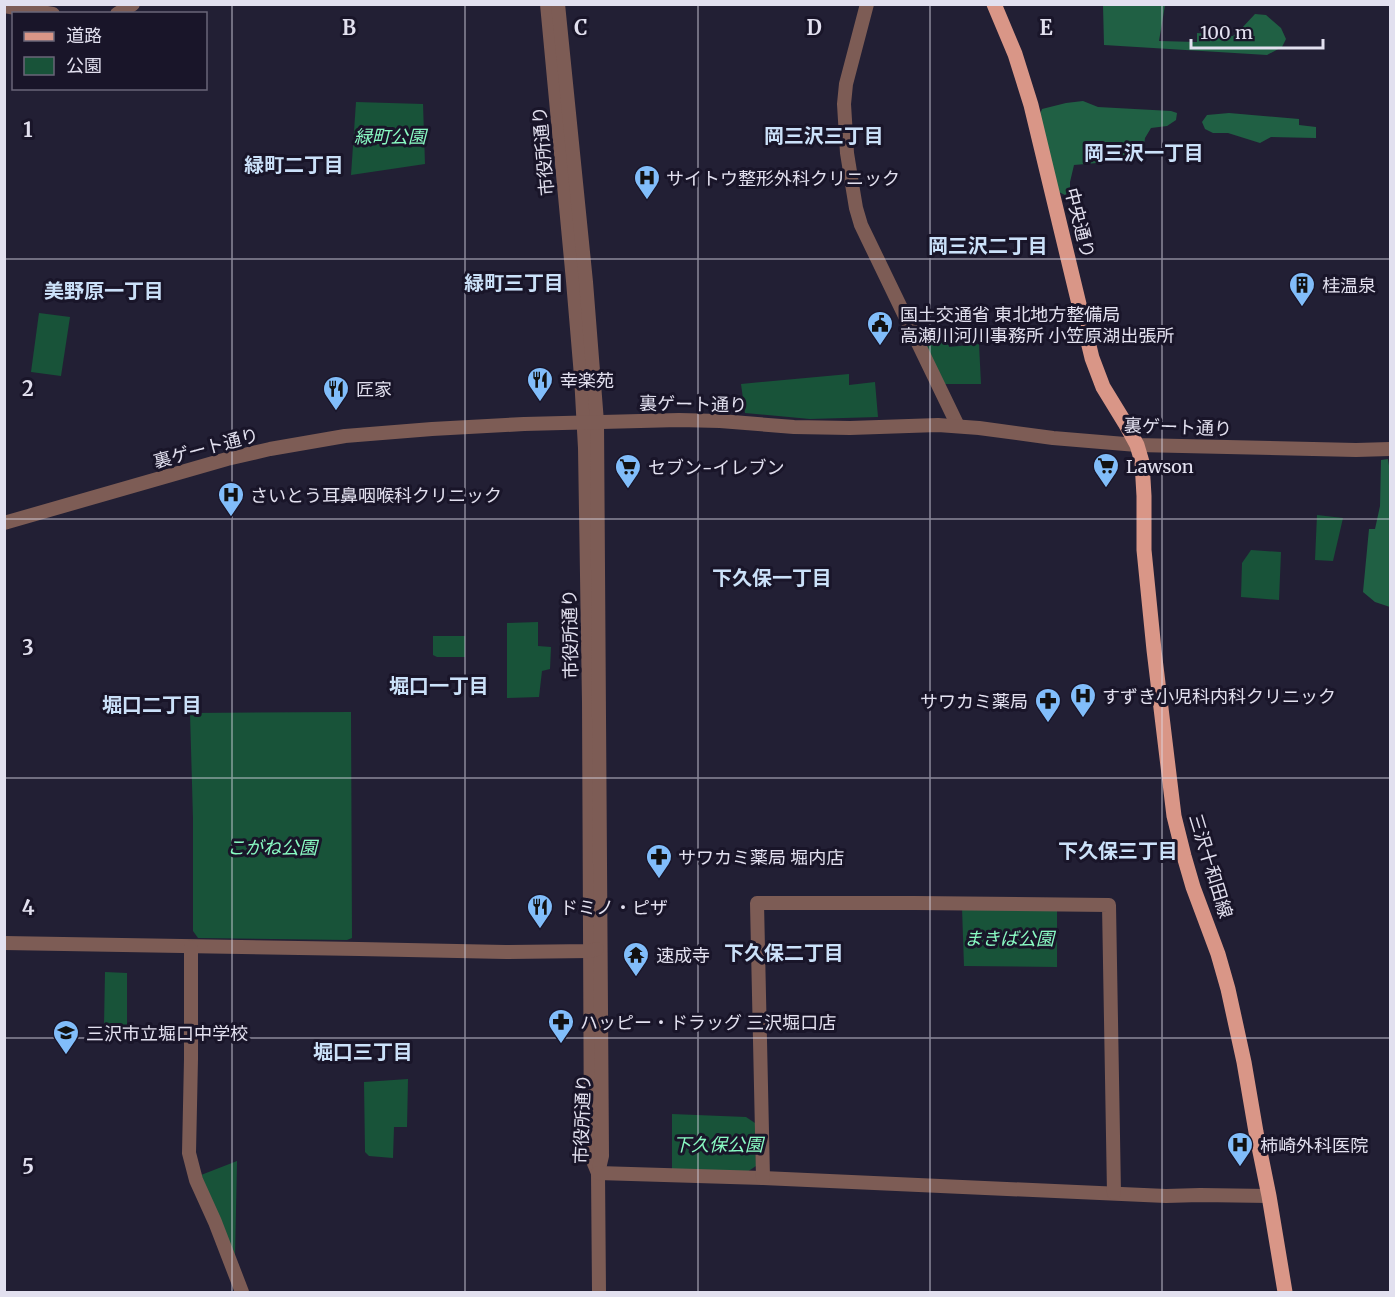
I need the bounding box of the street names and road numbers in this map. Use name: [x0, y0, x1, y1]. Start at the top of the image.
street label: 市役所通り: [528, 105, 558, 197]
street label: 中央通り: [1060, 185, 1100, 261]
street label: 裏ゲート通り: [639, 392, 747, 416]
street label: 裏ゲート通り: [1124, 414, 1232, 440]
street label: 裏ゲート通り: [151, 423, 261, 473]
street label: 市役所通り: [558, 589, 582, 679]
street label: 三沢十和田線: [1184, 811, 1238, 921]
street label: 市役所通り: [569, 1074, 595, 1164]

